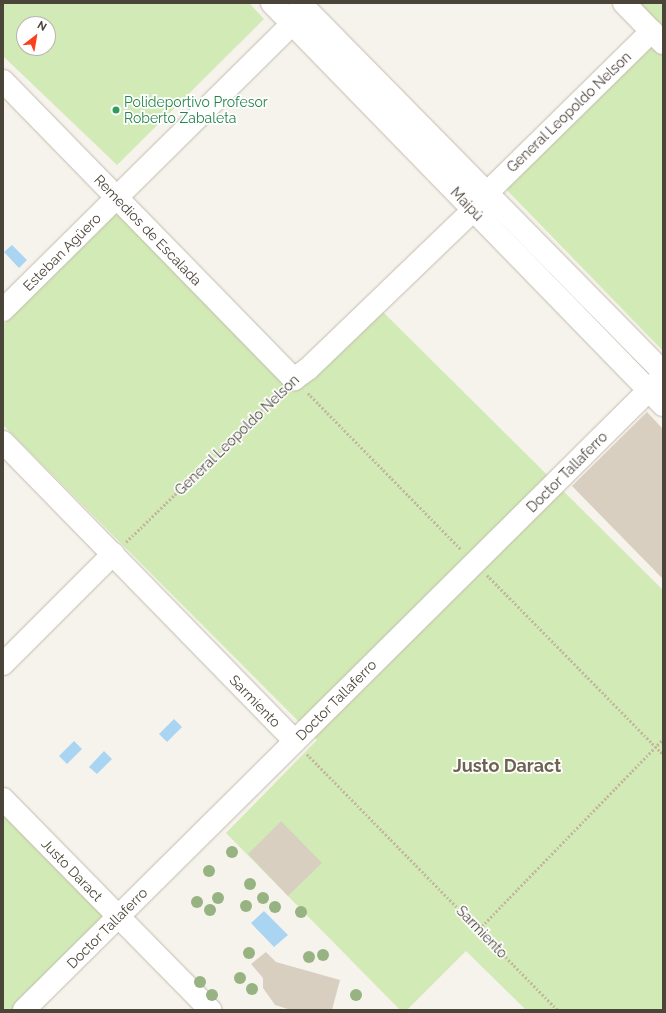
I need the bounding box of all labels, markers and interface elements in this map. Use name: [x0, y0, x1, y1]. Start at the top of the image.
north arrow: [16, 16, 56, 56]
text: N: [35, 18, 49, 34]
street label: General Leopoldo Nelson: [503, 48, 635, 176]
place label: Polideportivo Profesor Roberto Zabaleta: [124, 94, 268, 126]
marker: Polideportivo Profesor Roberto Zabaleta: [111, 105, 121, 115]
street label: Remedios de Escalada: [91, 171, 205, 289]
street label: Maipú: [447, 184, 487, 224]
street label: Esteban Agüero: [19, 209, 105, 295]
street label: General Leopoldo Nelson: [171, 371, 303, 499]
street label: Doctor Tallaferro: [523, 428, 611, 516]
street label: Doctor Tallaferro: [292, 656, 380, 744]
street label: Sarmiento: [226, 671, 284, 731]
district label: Justo Daract: [453, 755, 561, 777]
street label: Justo Daract: [38, 835, 106, 905]
street label: Doctor Tallaferro: [63, 884, 151, 972]
street label: Sarmiento: [453, 902, 511, 962]

